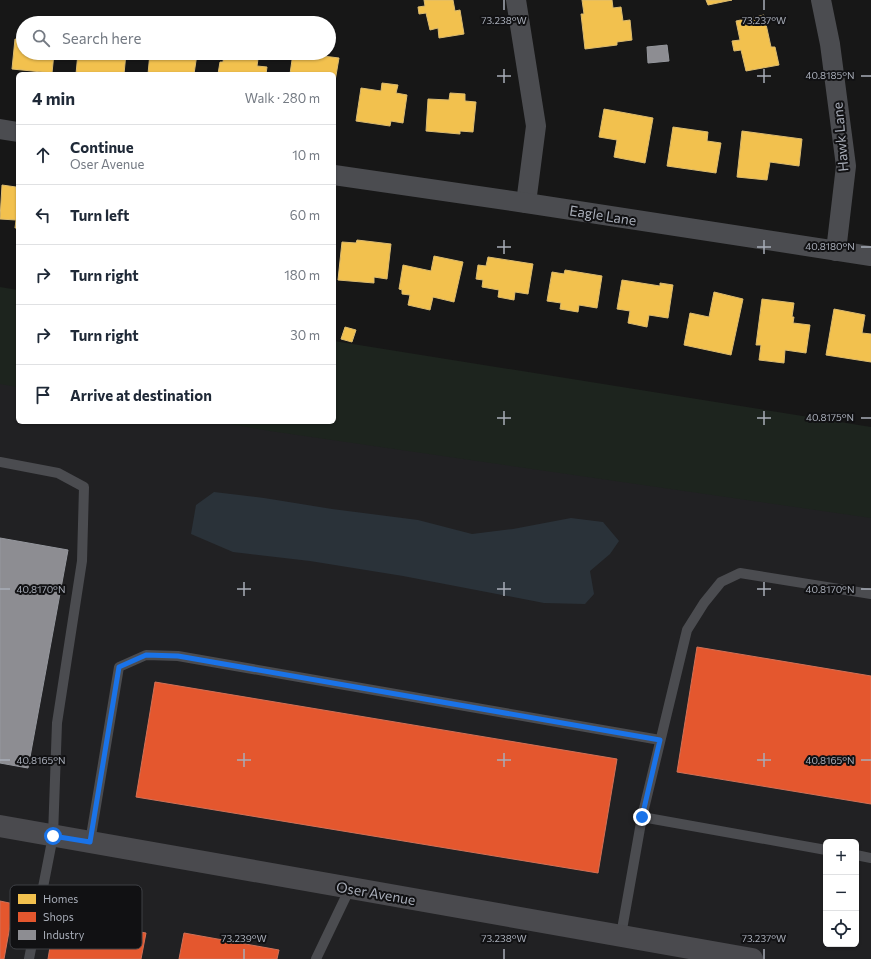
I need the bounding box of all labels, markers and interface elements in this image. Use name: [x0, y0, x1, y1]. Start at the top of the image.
text: 73.238°W: [481, 14, 527, 26]
text: 73.237°W: [742, 14, 786, 26]
search box: [16, 16, 336, 60]
icon: search: [30, 27, 52, 49]
text: Search here: [62, 29, 141, 47]
text: 40.8185°N: [806, 69, 854, 81]
text: 4 min: [32, 88, 75, 109]
text: Walk · 280 m: [245, 90, 320, 106]
street label: Hawk Lane: [828, 101, 852, 173]
text: Continue: [70, 138, 134, 156]
icon: ahead: [32, 144, 54, 166]
text: 10 m: [292, 147, 320, 163]
text: Oser Avenue: [70, 156, 144, 172]
street label: Eagle Lane: [568, 201, 638, 229]
icon: left: [32, 204, 54, 226]
text: Turn left: [70, 206, 129, 224]
text: 60 m: [290, 207, 320, 223]
text: 40.8180°N: [805, 240, 855, 252]
icon: right: [32, 264, 54, 286]
text: Turn right: [70, 266, 139, 284]
text: 180 m: [284, 267, 320, 283]
icon: right: [32, 324, 54, 346]
text: Turn right: [70, 326, 139, 344]
text: 30 m: [290, 327, 320, 343]
icon: arrive: [32, 384, 54, 406]
text: Arrive at destination: [70, 386, 212, 404]
text: 40.8175°N: [806, 411, 854, 423]
text: 40.8170°N: [17, 583, 65, 595]
text: 40.8170°N: [806, 583, 854, 595]
text: 40.8165°N: [17, 754, 65, 766]
text: 40.8165°N: [806, 754, 854, 766]
route end: [633, 808, 651, 826]
route start: [44, 827, 62, 845]
map controls: [823, 839, 859, 947]
button: +: [823, 839, 859, 875]
button: −: [823, 875, 859, 911]
street label: Oser Avenue: [335, 878, 417, 908]
legend: [10, 885, 142, 949]
text: Homes: [43, 892, 78, 905]
text: Shops: [43, 910, 74, 923]
button: locate: [823, 911, 859, 947]
text: Industry: [43, 928, 85, 941]
text: 73.239°W: [221, 932, 267, 944]
text: 73.238°W: [481, 932, 527, 944]
text: 73.237°W: [742, 932, 786, 944]

